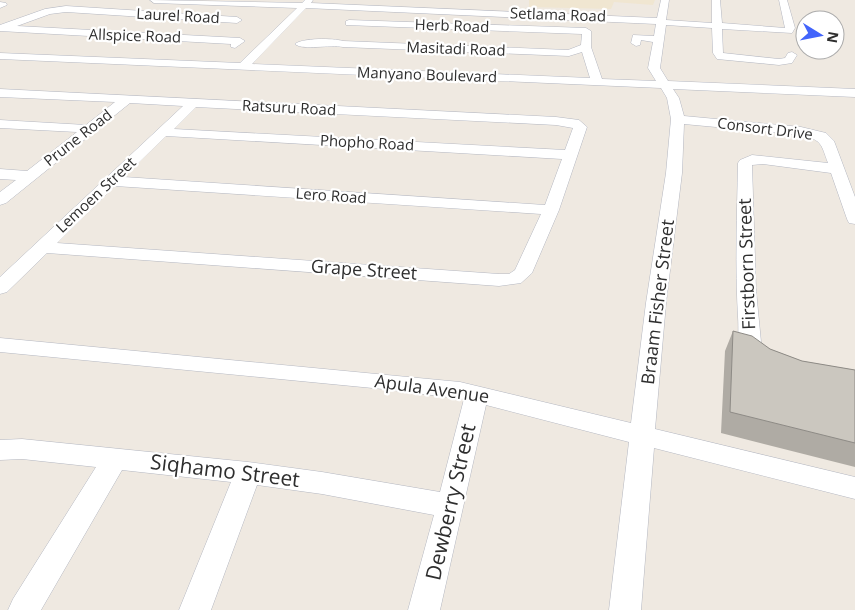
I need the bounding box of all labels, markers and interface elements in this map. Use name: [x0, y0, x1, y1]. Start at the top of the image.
street label: Setlama Road: [510, 2, 606, 26]
street label: Laurel Road: [136, 3, 220, 27]
north arrow: [795, 10, 845, 60]
street label: Herb Road: [414, 14, 490, 36]
street label: Allspice Road: [88, 23, 182, 47]
text: N: [823, 30, 844, 45]
street label: Masitadi Road: [406, 36, 506, 60]
street label: Manyano Boulevard: [357, 62, 497, 86]
street label: Ratsuru Road: [241, 95, 337, 119]
street label: Prune Road: [39, 104, 116, 170]
street label: Consort Drive: [716, 112, 814, 144]
street label: Phopho Road: [319, 130, 415, 154]
street label: Lemoen Street: [51, 152, 140, 237]
street label: Lero Road: [295, 183, 367, 207]
street label: Firstborn Street: [732, 198, 760, 330]
street label: Braam Fisher Street: [635, 218, 679, 386]
street label: Grape Street: [310, 253, 418, 285]
street label: Apula Avenue: [373, 368, 491, 408]
street label: Dewberry Street: [418, 421, 482, 583]
street label: Siqhamo Street: [149, 447, 301, 493]

